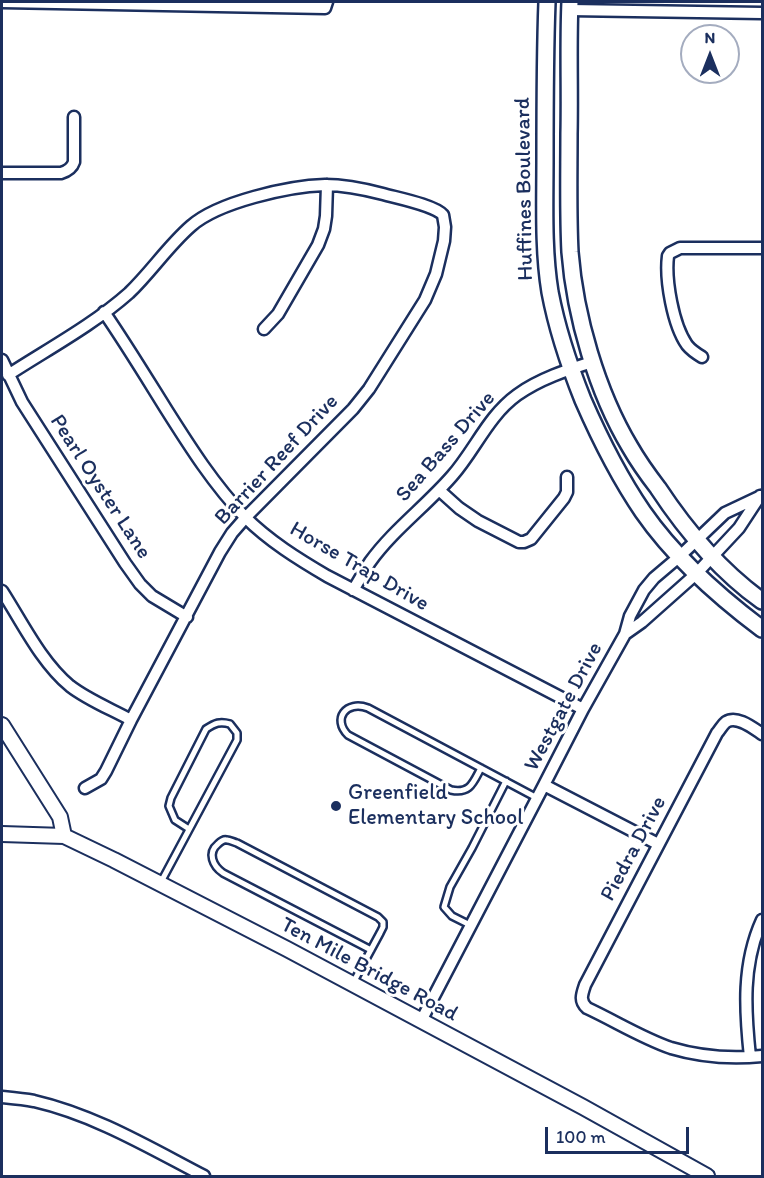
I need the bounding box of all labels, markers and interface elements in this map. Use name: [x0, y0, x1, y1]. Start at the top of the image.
north arrow: [680, 24, 740, 84]
text: N: [705, 28, 715, 47]
street label: Huffines Boulevard: [510, 97, 540, 281]
street label: Sea Bass Drive: [391, 386, 501, 508]
street label: Barrier Reef Drive: [210, 389, 344, 531]
street label: Pearl Oyster Lane: [43, 410, 157, 564]
street label: Horse Trap Drive: [285, 516, 433, 618]
street label: Westgate Drive: [519, 638, 609, 776]
place label: Greenfield Elementary School: [348, 780, 523, 831]
street label: Piedra Drive: [595, 792, 673, 906]
marker: Greenfield Elementary School: [329, 799, 343, 813]
street label: Ten Mile Bridge Road: [276, 912, 462, 1028]
scale bar: [548, 1115, 692, 1153]
text: 100 m: [556, 1126, 606, 1148]

